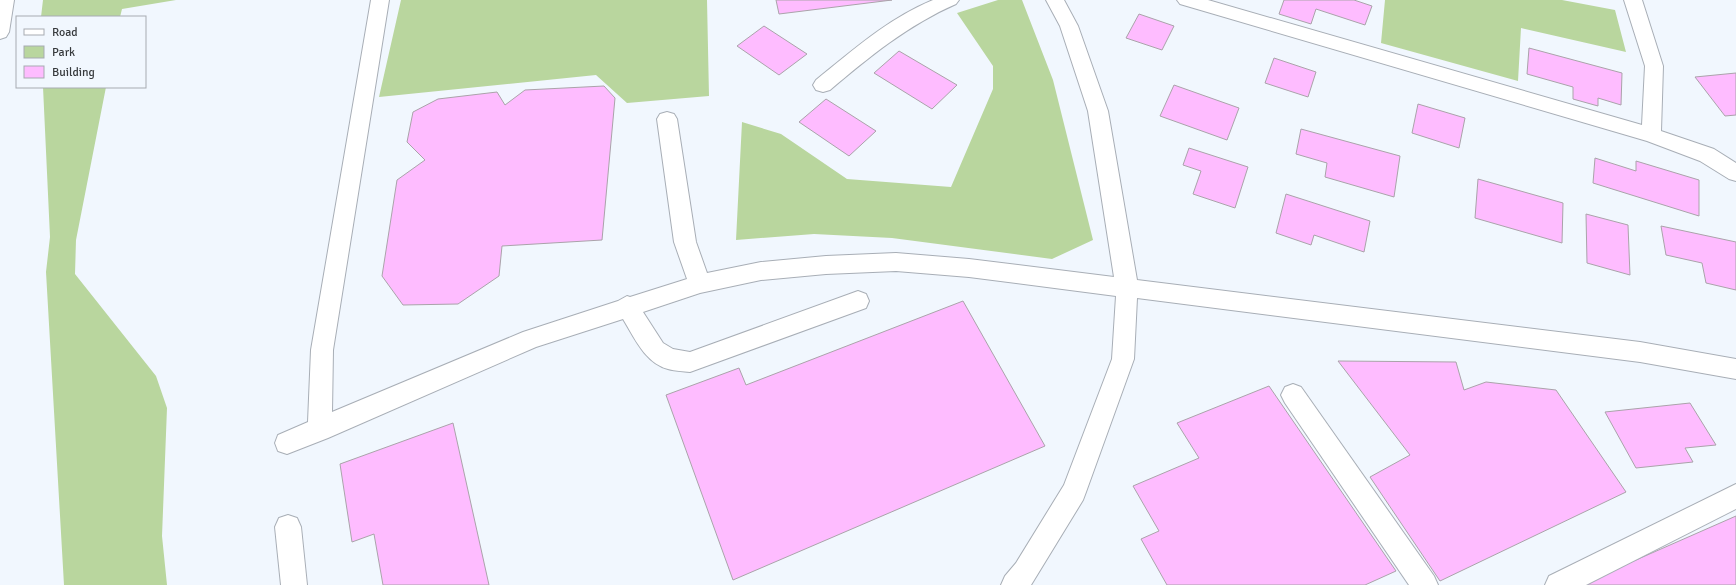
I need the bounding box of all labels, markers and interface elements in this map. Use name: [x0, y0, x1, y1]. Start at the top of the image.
legend: [16, 16, 146, 88]
text: Road: [52, 25, 78, 40]
text: Park: [52, 45, 75, 60]
text: Building: [52, 65, 95, 80]

